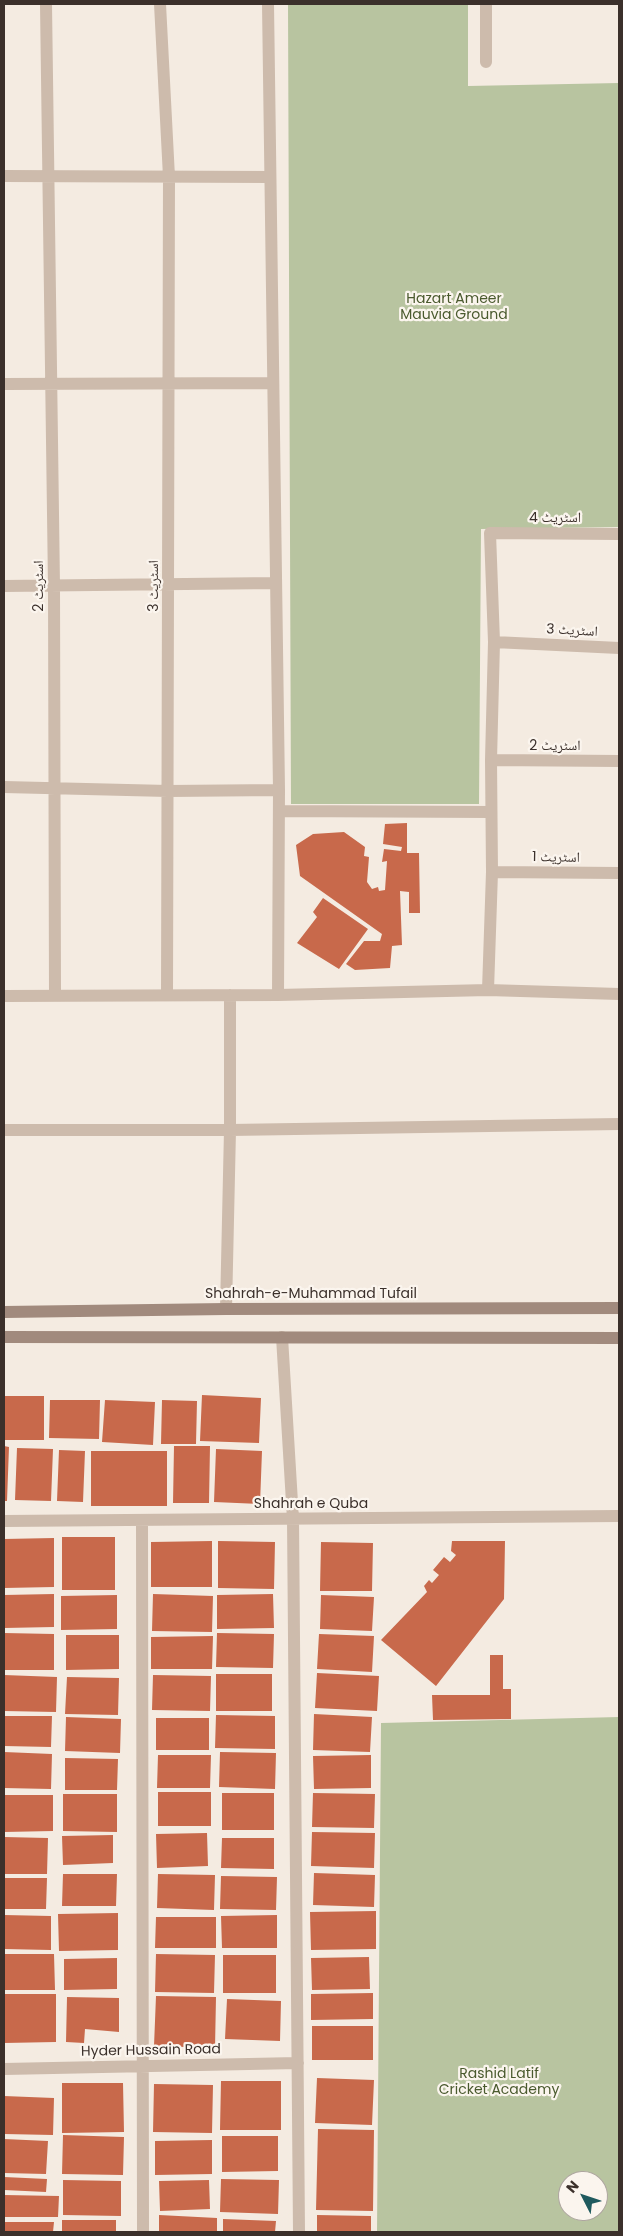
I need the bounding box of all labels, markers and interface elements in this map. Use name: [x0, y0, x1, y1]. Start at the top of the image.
park label: Hazart Ameer Mauvia Ground: [400, 291, 508, 324]
street label: اسٹریٹ 4: [529, 510, 581, 526]
street label: اسٹریٹ 2: [31, 560, 47, 612]
street label: اسٹریٹ 3: [146, 560, 162, 612]
street label: اسٹریٹ 3: [546, 621, 598, 641]
street label: اسٹریٹ 2: [529, 738, 581, 754]
street label: اسٹریٹ 1: [532, 849, 580, 867]
street label: Shahrah-e-Muhammad Tufail: [205, 1286, 417, 1302]
street label: Shahrah e Quba: [254, 1496, 368, 1512]
street label: Hyder Hussain Road: [81, 2041, 221, 2061]
park label: Rashid Latif Cricket Academy: [439, 2066, 559, 2098]
north arrow: [558, 2171, 608, 2221]
text: N: [561, 2176, 583, 2197]

